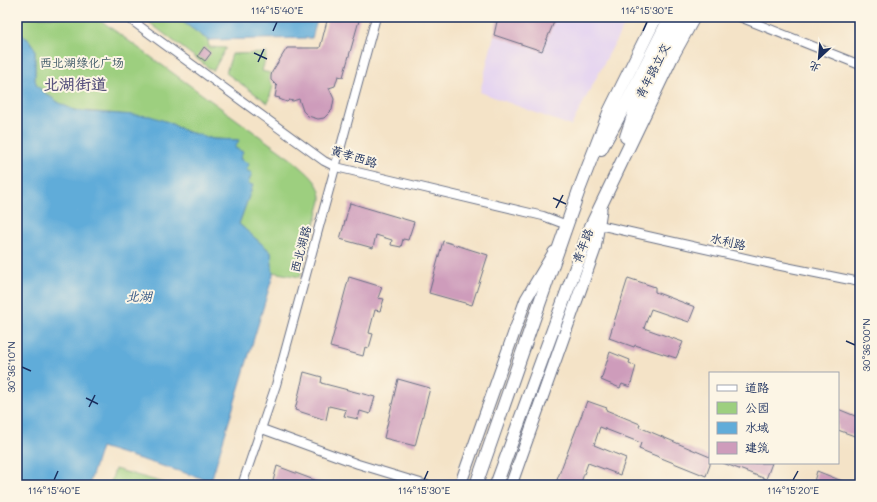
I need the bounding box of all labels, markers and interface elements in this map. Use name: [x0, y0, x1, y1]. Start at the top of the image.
text: 114°15'40"E: [251, 3, 303, 17]
text: 114°15'30"E: [621, 3, 673, 17]
north arrow: [799, 38, 839, 78]
street label: 青年路立交: [631, 40, 673, 101]
park label: 西北湖绿化广场: [40, 54, 124, 70]
text: 北: [806, 58, 823, 77]
district label: 北湖街道: [43, 73, 107, 94]
street label: 黄孝西路: [329, 141, 380, 171]
street label: 西北湖路: [286, 223, 314, 274]
street label: 青年路: [568, 226, 596, 265]
street label: 水利路: [709, 229, 748, 253]
water label: 北湖: [126, 287, 154, 304]
text: 30°36'00"N: [859, 318, 873, 372]
text: 30°36'10"N: [4, 341, 18, 393]
legend: [709, 372, 839, 464]
text: 道路: [745, 379, 769, 395]
text: 公园: [745, 399, 769, 415]
text: 水域: [745, 419, 769, 435]
text: 建筑: [745, 439, 769, 455]
text: 114°15'40"E: [28, 483, 80, 497]
text: 114°15'30"E: [398, 483, 450, 497]
text: 114°15'20"E: [767, 483, 819, 497]

